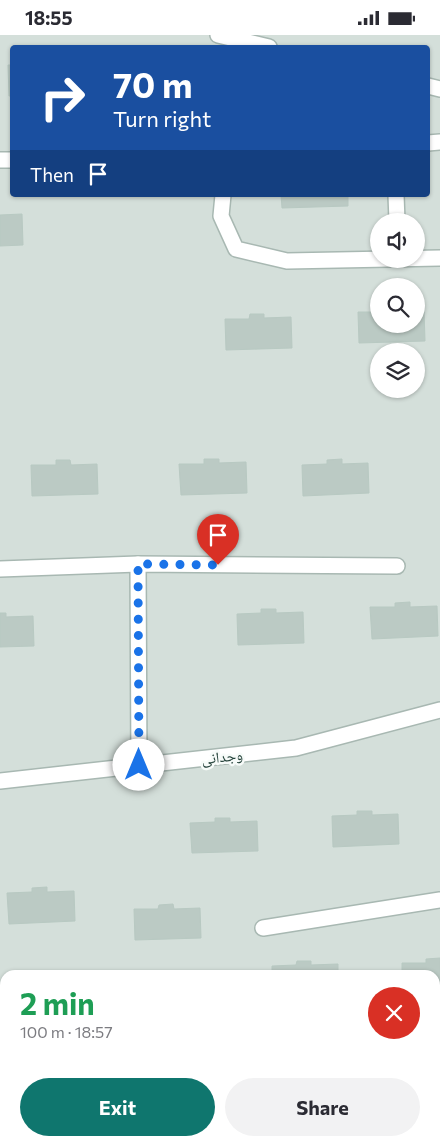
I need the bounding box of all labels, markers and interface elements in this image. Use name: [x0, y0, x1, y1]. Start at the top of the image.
text: 18:55: [25, 6, 73, 29]
text: 70 m: [113, 62, 193, 105]
icon: right: [30, 65, 95, 130]
text: Turn right: [113, 105, 211, 132]
icon: arrive: [84, 160, 112, 188]
text: Then: [30, 163, 74, 186]
map controls: [370, 213, 425, 398]
button: sound: [370, 213, 425, 268]
button: search: [370, 278, 425, 333]
button: layers: [370, 343, 425, 398]
pin: [197, 514, 239, 565]
icon: arrive: [204, 521, 232, 549]
position arrow: [112, 738, 164, 790]
street label: وجدانی: [200, 745, 244, 769]
text: 2 min: [20, 984, 95, 1021]
button: close: [368, 987, 420, 1039]
text: 100 m · 18:57: [20, 1022, 113, 1041]
button: Exit: [20, 1078, 215, 1136]
button: Share: [225, 1078, 420, 1136]

